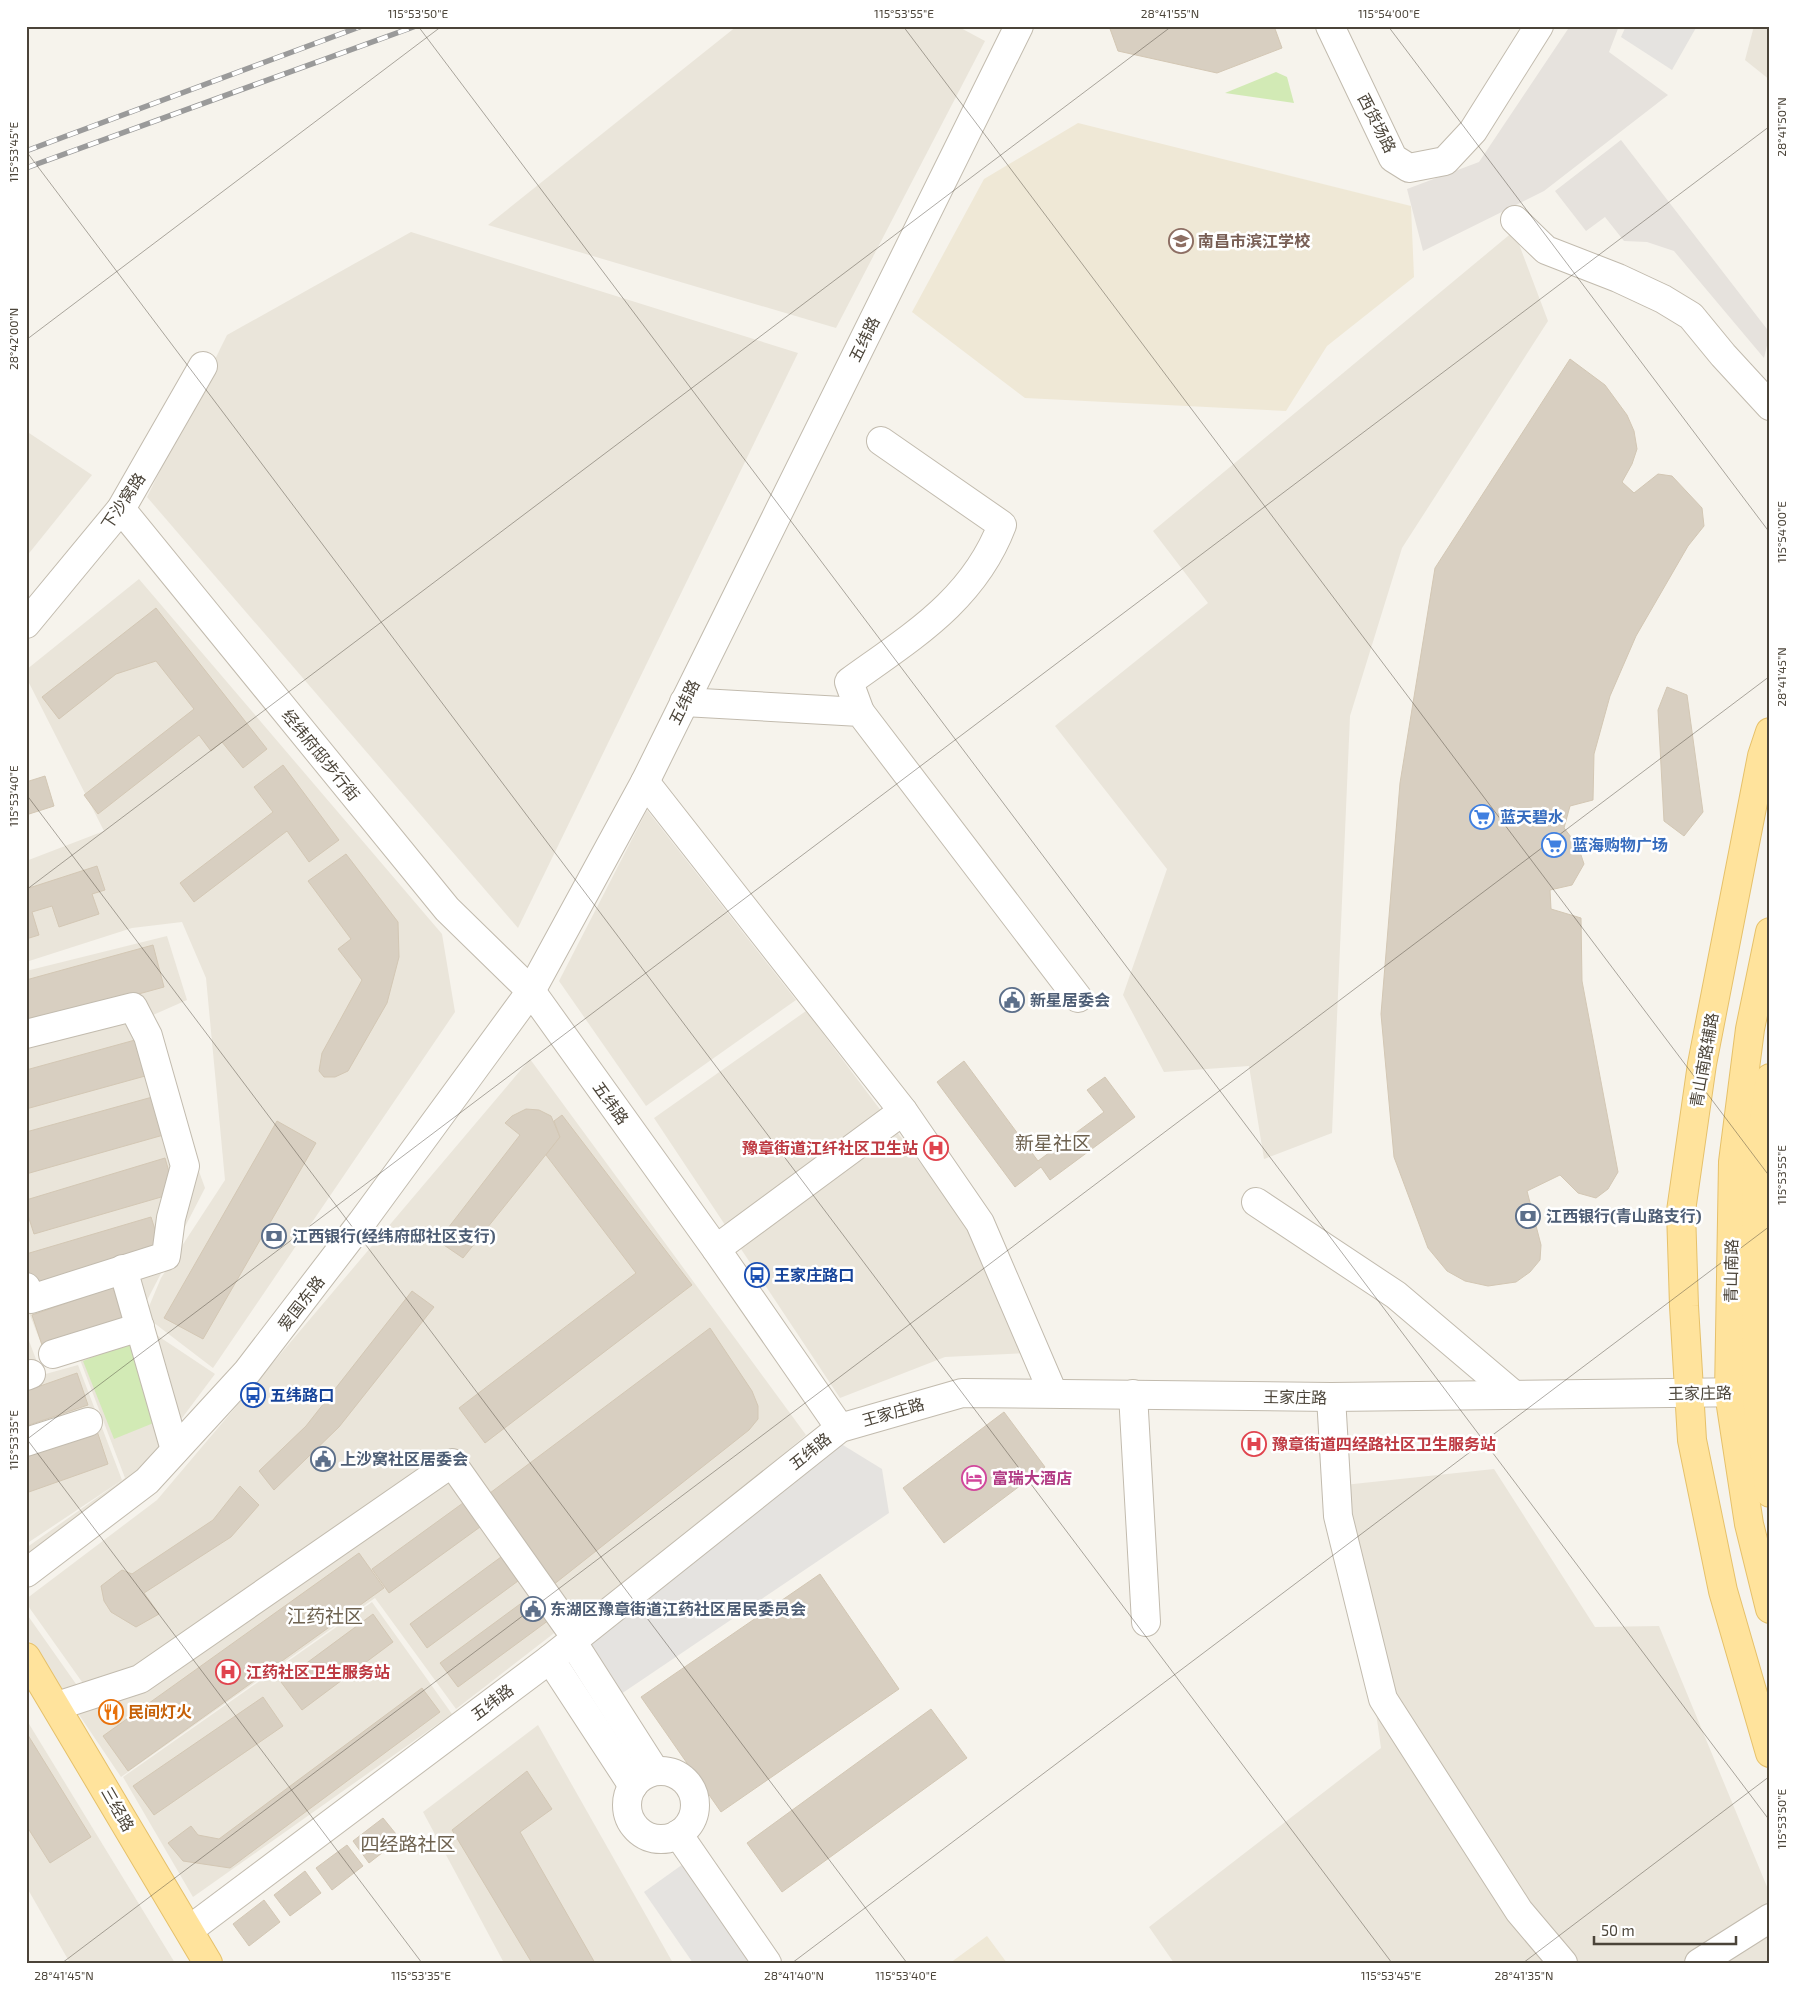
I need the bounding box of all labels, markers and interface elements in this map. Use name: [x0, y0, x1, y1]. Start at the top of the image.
text: 115°53'50"E: [388, 6, 449, 20]
text: 115°53'55"E: [874, 6, 934, 20]
text: 28°41'55"N: [1141, 6, 1199, 20]
text: 115°54'00"E: [1358, 6, 1420, 20]
street label: 西货场路: [1354, 90, 1400, 156]
text: 28°41'50"N: [1774, 97, 1788, 157]
text: 115°53'45"E: [6, 121, 20, 182]
school or university icon: 南昌市滨江学校: [1168, 228, 1194, 254]
place label: 南昌市滨江学校: [1198, 231, 1311, 250]
text: 28°42'00"N: [6, 308, 20, 370]
street label: 五纬路: [844, 313, 883, 365]
street label: 下沙窝路: [97, 469, 148, 533]
text: 115°54'00"E: [1774, 501, 1788, 563]
text: 28°41'45"N: [1774, 647, 1788, 707]
street label: 五纬路: [664, 676, 703, 728]
street label: 经纬府邸步行街: [279, 705, 364, 804]
text: 115°53'40"E: [6, 765, 20, 827]
supermarket icon: 蓝天碧水: [1469, 804, 1495, 830]
place label: 蓝天碧水: [1500, 807, 1564, 826]
supermarket icon: 蓝海购物广场: [1541, 832, 1567, 858]
place label: 蓝海购物广场: [1572, 835, 1668, 854]
public building icon: 新星居委会: [999, 987, 1025, 1013]
place label: 新星居委会: [1030, 990, 1110, 1009]
street label: 青山南路辅路: [1686, 1011, 1721, 1109]
street label: 五纬路: [590, 1078, 633, 1128]
district label: 新星社区: [1015, 1131, 1091, 1154]
hospital icon: 豫章街道江纤社区卫生站: [923, 1135, 949, 1161]
place label: 豫章街道江纤社区卫生站: [742, 1138, 918, 1157]
text: 115°53'55"E: [1774, 1145, 1788, 1205]
bank icon: 江西银行(青山路支行): [1515, 1203, 1541, 1229]
place label: 江西银行(青山路支行): [1546, 1206, 1702, 1225]
bank icon: 江西银行(经纬府邸社区支行): [261, 1223, 287, 1249]
place label: 江西银行(经纬府邸社区支行): [292, 1226, 496, 1245]
street label: 青山南路: [1720, 1239, 1741, 1303]
bus stop icon: 王家庄路口: [744, 1262, 770, 1288]
place label: 王家庄路口: [774, 1265, 854, 1284]
street label: 爱国东路: [273, 1272, 328, 1334]
bus stop icon: 五纬路口: [240, 1382, 266, 1408]
street label: 王家庄路: [1668, 1382, 1732, 1403]
place label: 五纬路口: [270, 1385, 334, 1404]
street label: 王家庄路: [1263, 1386, 1327, 1407]
street label: 王家庄路: [859, 1394, 926, 1429]
text: 115°53'35"E: [6, 1410, 20, 1470]
street label: 五纬路: [785, 1428, 834, 1473]
hospital icon: 豫章街道四经路社区卫生服务站: [1241, 1431, 1267, 1457]
place label: 豫章街道四经路社区卫生服务站: [1272, 1434, 1496, 1453]
public building icon: 上沙窝社区居委会: [310, 1446, 336, 1472]
place label: 上沙窝社区居委会: [340, 1449, 468, 1468]
hotel icon: 富瑞大酒店: [961, 1465, 987, 1491]
place label: 富瑞大酒店: [992, 1468, 1072, 1487]
public building icon: 东湖区豫章街道江药社区居民委员会: [520, 1596, 546, 1622]
place label: 东湖区豫章街道江药社区居民委员会: [550, 1599, 806, 1618]
district label: 江药社区: [287, 1604, 363, 1627]
hospital icon: 江药社区卫生服务站: [215, 1659, 241, 1685]
place label: 江药社区卫生服务站: [246, 1662, 390, 1681]
street label: 五纬路: [467, 1680, 517, 1724]
restaurant icon: 民间灯火: [98, 1699, 124, 1725]
place label: 民间灯火: [128, 1702, 192, 1721]
street label: 三经路: [98, 1783, 139, 1834]
text: 115°53'50"E: [1774, 1788, 1788, 1849]
district label: 四经路社区: [360, 1832, 456, 1855]
scale bar: [1594, 1914, 1736, 1946]
text: 50 m: [1601, 1921, 1635, 1939]
text: 28°41'45"N: [34, 1968, 94, 1982]
text: 115°53'35"E: [391, 1968, 451, 1982]
text: 28°41'40"N: [764, 1968, 824, 1982]
text: 115°53'40"E: [875, 1968, 937, 1982]
text: 115°53'45"E: [1361, 1968, 1422, 1982]
text: 28°41'35"N: [1495, 1968, 1553, 1982]

